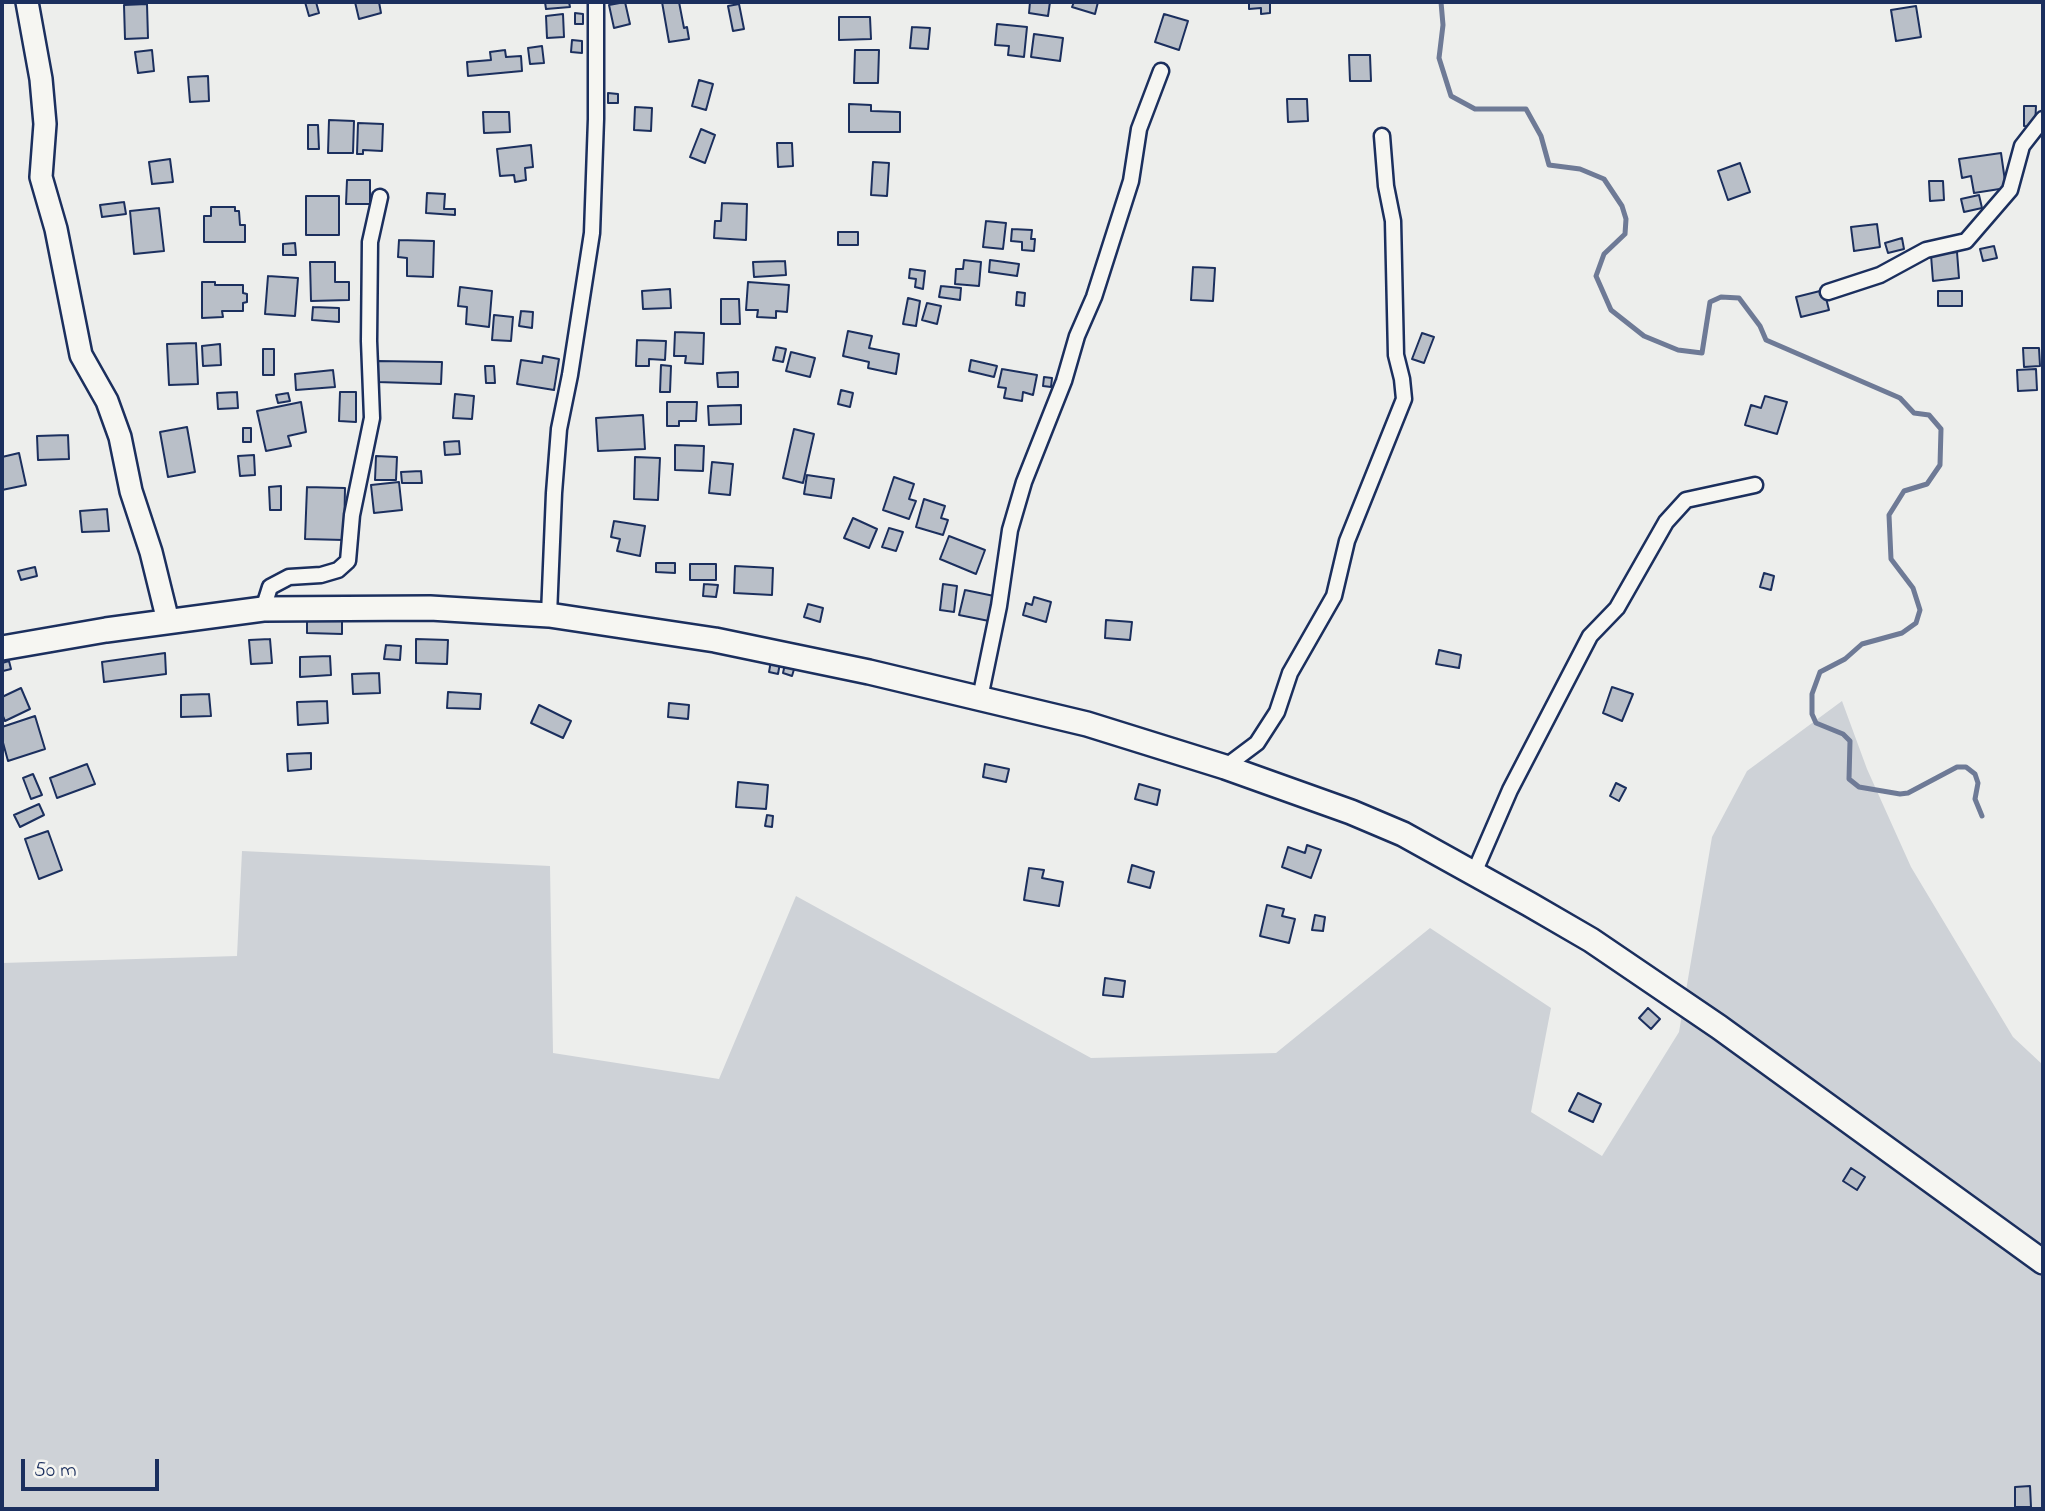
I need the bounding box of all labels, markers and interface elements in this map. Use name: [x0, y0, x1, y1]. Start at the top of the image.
scale bar: [24, 1444, 163, 1488]
text: 50 m: [34, 1456, 77, 1486]

